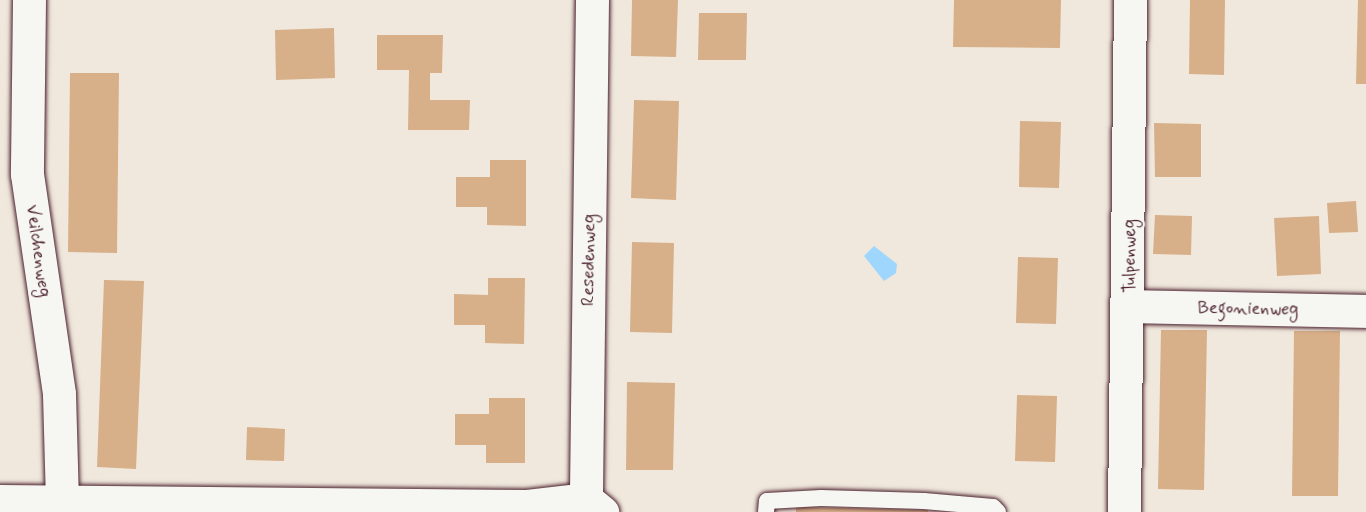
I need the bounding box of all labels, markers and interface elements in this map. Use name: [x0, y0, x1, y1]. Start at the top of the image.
street label: Veilchenweg: [21, 203, 55, 299]
street label: Resedenweg: [577, 214, 601, 306]
street label: Tulpenweg: [1119, 219, 1141, 293]
street label: Begonienweg: [1197, 297, 1299, 321]

